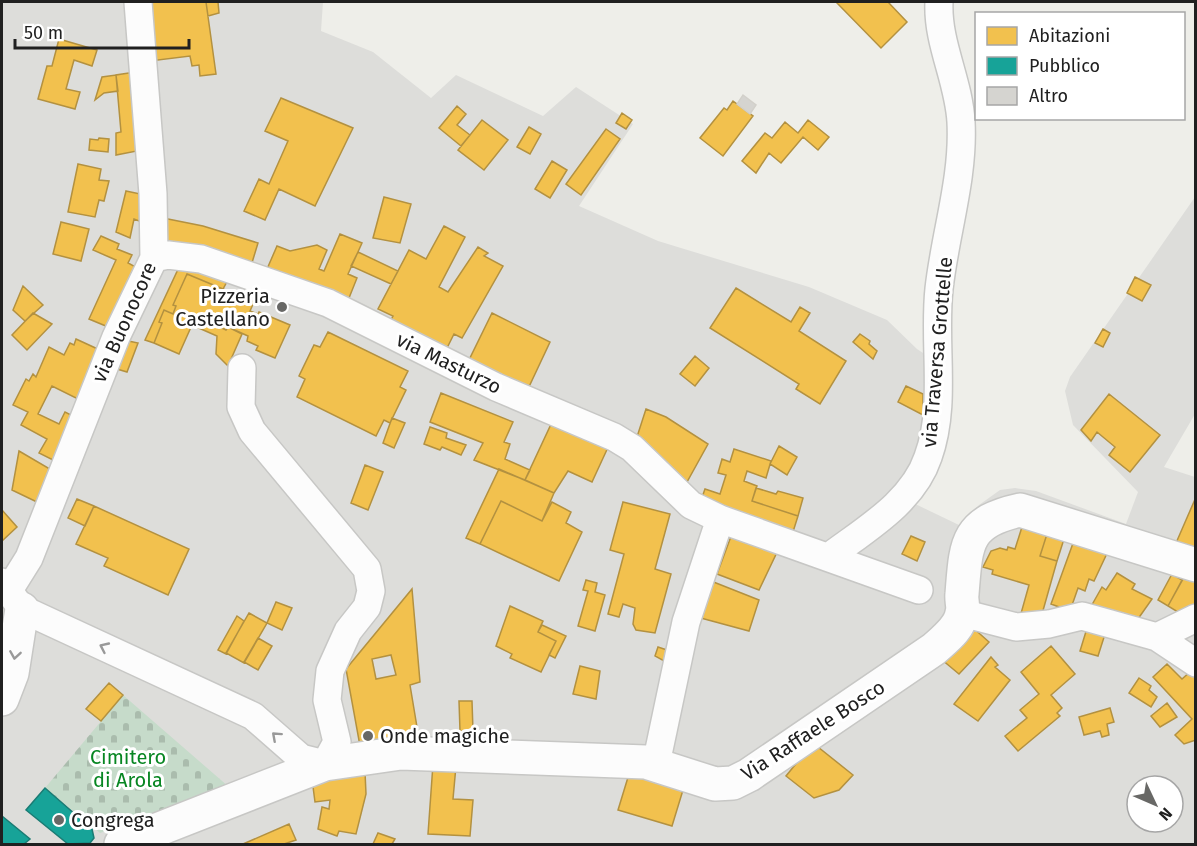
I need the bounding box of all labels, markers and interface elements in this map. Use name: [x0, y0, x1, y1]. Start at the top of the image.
scale bar: [15, 12, 189, 50]
legend: [975, 12, 1185, 120]
text: 50 m: [24, 22, 63, 44]
text: Abitazioni: [1029, 25, 1110, 47]
text: Pubblico: [1029, 55, 1100, 77]
text: Altro: [1029, 85, 1068, 107]
street label: via Traversa Grottelle: [917, 256, 957, 448]
street label: via Buonocore: [87, 258, 161, 386]
place label: Pizzeria Castellano: [175, 284, 270, 331]
marker: Pizzeria Castellano: [275, 300, 289, 314]
street label: via Masturzo: [393, 327, 505, 399]
one-way arrow: [99, 643, 110, 655]
one-way arrow: [9, 650, 21, 660]
street label: Via Raffaele Bosco: [737, 675, 889, 785]
place label: Onde magiche: [380, 724, 510, 748]
marker: Onde magiche: [361, 729, 375, 743]
one-way arrow: [272, 732, 283, 743]
park label: Cimitero di Arola: [90, 745, 166, 792]
north arrow: [1125, 774, 1185, 834]
text: N: [1155, 804, 1176, 824]
place label: Congrega: [71, 808, 155, 832]
marker: Congrega: [52, 813, 66, 827]

